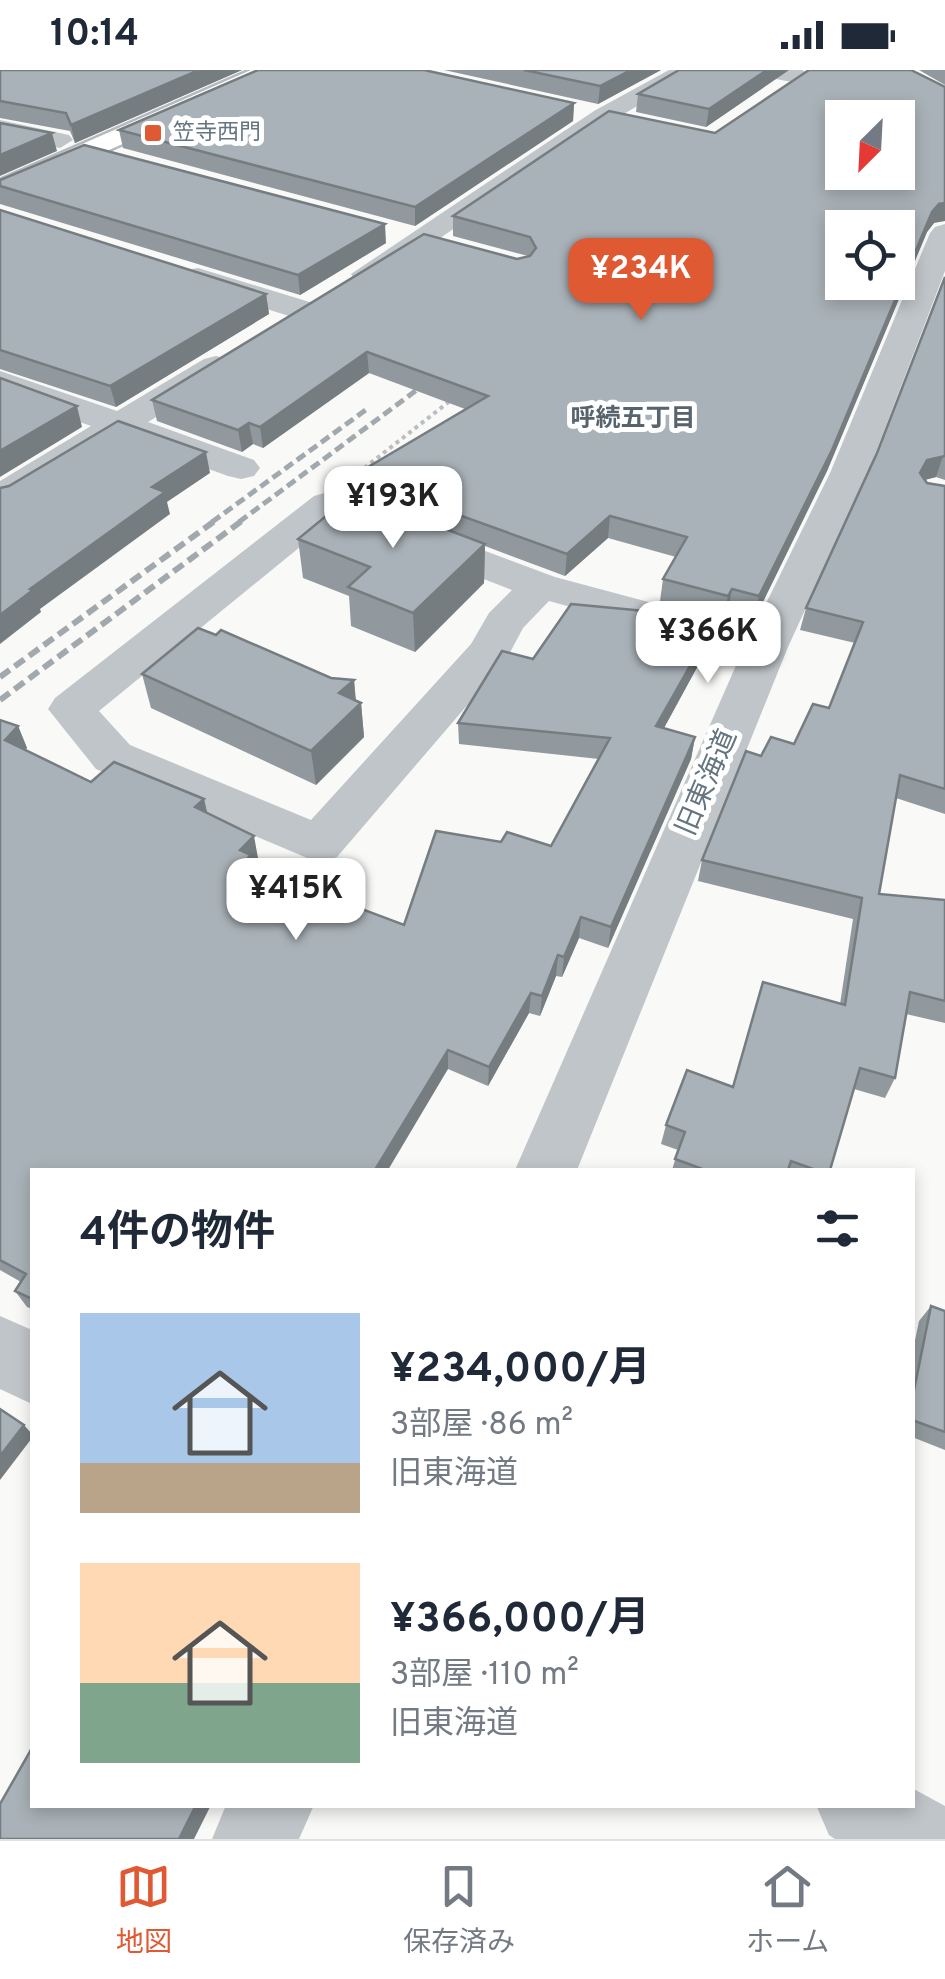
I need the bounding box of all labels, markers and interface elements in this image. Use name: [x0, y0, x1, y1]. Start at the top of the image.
text: 10:14: [50, 11, 139, 60]
north arrow: [825, 100, 915, 190]
map controls: [825, 100, 915, 300]
place label: 笠寺西門: [173, 120, 261, 147]
marker: 笠寺西門: [142, 122, 164, 144]
button: locate: [825, 210, 915, 300]
pin: ¥234K: [571, 238, 711, 323]
text: ¥234K: [590, 250, 692, 290]
district label: 呼続五丁目: [570, 404, 696, 436]
pin: ¥193K: [323, 466, 463, 551]
text: ¥193K: [346, 478, 440, 518]
pin: ¥366K: [638, 601, 778, 686]
text: ¥366K: [658, 613, 758, 653]
street label: 旧東海道: [670, 724, 746, 842]
pin: ¥415K: [226, 858, 366, 943]
text: ¥415K: [249, 870, 344, 910]
icon: filters: [810, 1201, 865, 1256]
text: 4件の物件: [80, 1208, 275, 1261]
text: ¥234,000/月: [390, 1344, 651, 1397]
icon: home: [160, 1353, 280, 1473]
text: 3部屋 · 86 m²: [390, 1406, 573, 1446]
text: 旧東海道: [390, 1455, 518, 1495]
text: ¥366,000/月: [390, 1594, 650, 1647]
icon: home: [160, 1603, 280, 1723]
text: 3部屋 · 110 m²: [390, 1656, 579, 1696]
text: 旧東海道: [390, 1705, 518, 1745]
tab: 地図: [116, 1859, 172, 1962]
tab: 保存済み: [403, 1859, 515, 1962]
tab: ホーム: [746, 1859, 829, 1962]

